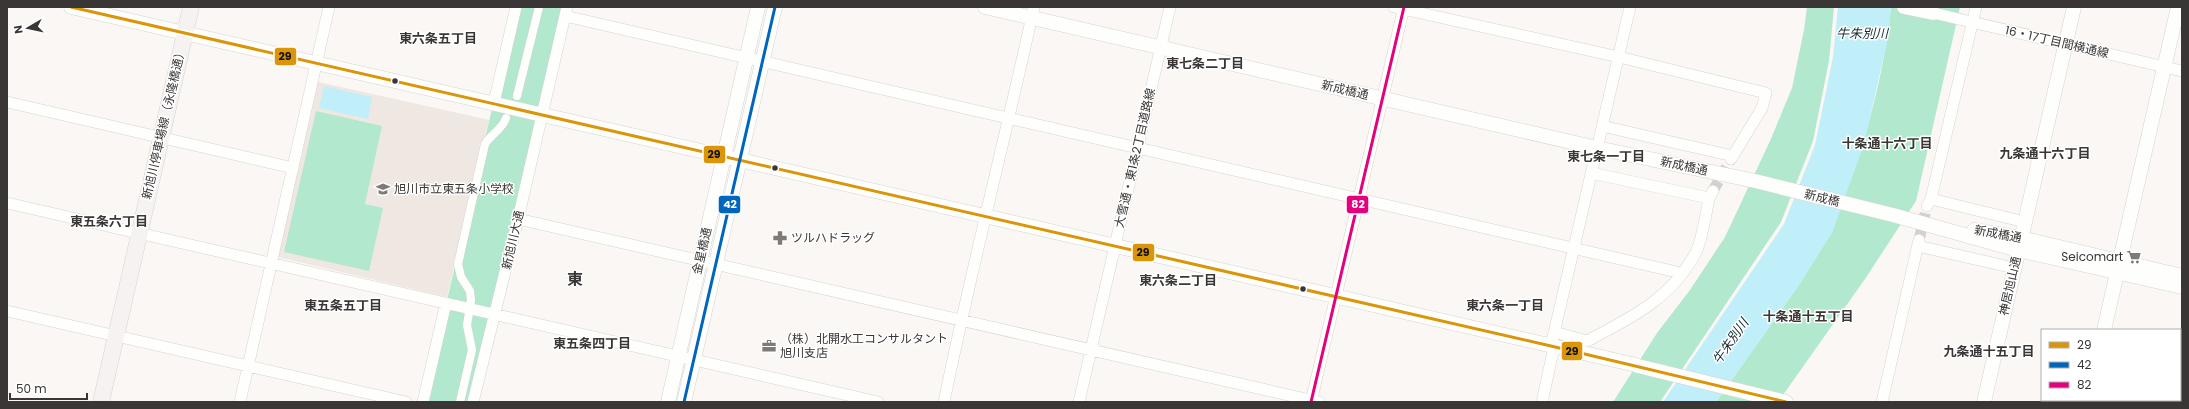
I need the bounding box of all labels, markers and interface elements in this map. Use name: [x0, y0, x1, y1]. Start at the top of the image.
north arrow: [8, 8, 48, 48]
street label: 16・17丁目間横通線: [2004, 21, 2111, 62]
text: N: [10, 24, 27, 35]
water label: 牛朱別川: [1836, 24, 1890, 43]
district label: 東六条五丁目: [399, 29, 477, 48]
street label: 新旭川停車場線（永隆橋通）: [138, 45, 189, 201]
line badge: 29: [274, 47, 297, 66]
text: 29: [278, 48, 292, 64]
district label: 東七条二丁目: [1166, 54, 1244, 73]
unlabelled marker: [390, 76, 400, 86]
street label: 新成橋通: [1320, 76, 1370, 103]
street label: 大雪通・東1条2丁目道路線: [1110, 86, 1159, 229]
district label: 十条通十六丁目: [1841, 134, 1933, 153]
district label: 九条通十六丁目: [1999, 144, 2091, 163]
line badge: 29: [703, 145, 726, 164]
text: 29: [707, 146, 721, 162]
district label: 東七条一丁目: [1567, 147, 1645, 166]
street label: 新成橋通: [1659, 152, 1709, 179]
unlabelled marker: [770, 163, 780, 173]
place label: 旭川市立東五条小学校: [394, 180, 514, 197]
school or university icon: 旭川市立東五条小学校: [375, 181, 391, 197]
street label: 新成橋: [1803, 185, 1842, 210]
line badge: 42: [718, 195, 741, 214]
line badge: 82: [1346, 195, 1369, 214]
text: 42: [723, 196, 737, 212]
text: 82: [1351, 196, 1365, 212]
street label: 新旭川大通: [497, 209, 528, 271]
district label: 東五条六丁目: [70, 212, 148, 231]
street label: 新成橋通: [1973, 221, 2023, 246]
street label: 金星橋通: [688, 226, 715, 276]
place label: ツルハドラッグ: [791, 229, 875, 246]
pharmacy icon: ツルハドラッグ: [772, 230, 788, 246]
line badge: 29: [1132, 243, 1155, 262]
text: 29: [1136, 244, 1150, 260]
place label: Seicomart: [2061, 248, 2123, 265]
supermarket icon: Seicomart: [2126, 249, 2142, 265]
street label: 神居旭山通: [1994, 255, 2025, 317]
district label: 東: [567, 268, 583, 291]
district label: 東六条二丁目: [1139, 271, 1217, 290]
unlabelled marker: [1298, 284, 1308, 294]
district label: 東五条五丁目: [304, 296, 382, 315]
district label: 東六条一丁目: [1466, 296, 1544, 315]
district label: 十条通十五丁目: [1762, 307, 1854, 326]
water label: 牛朱別川: [1708, 313, 1754, 368]
legend: [2041, 329, 2181, 401]
place label: （株）北開水工コンサルタント 旭川支店: [780, 330, 948, 361]
district label: 東五条四丁目: [553, 334, 631, 353]
text: 29: [2077, 336, 2091, 353]
office icon: （株）北開水工コンサルタント 旭川支店: [761, 338, 777, 354]
line badge: 29: [1561, 341, 1583, 361]
district label: 九条通十五丁目: [1943, 342, 2035, 361]
text: 29: [1565, 343, 1579, 359]
text: 42: [2077, 356, 2092, 373]
scale bar: [10, 375, 87, 401]
text: 82: [2077, 376, 2092, 393]
text: 50 m: [16, 380, 47, 397]

